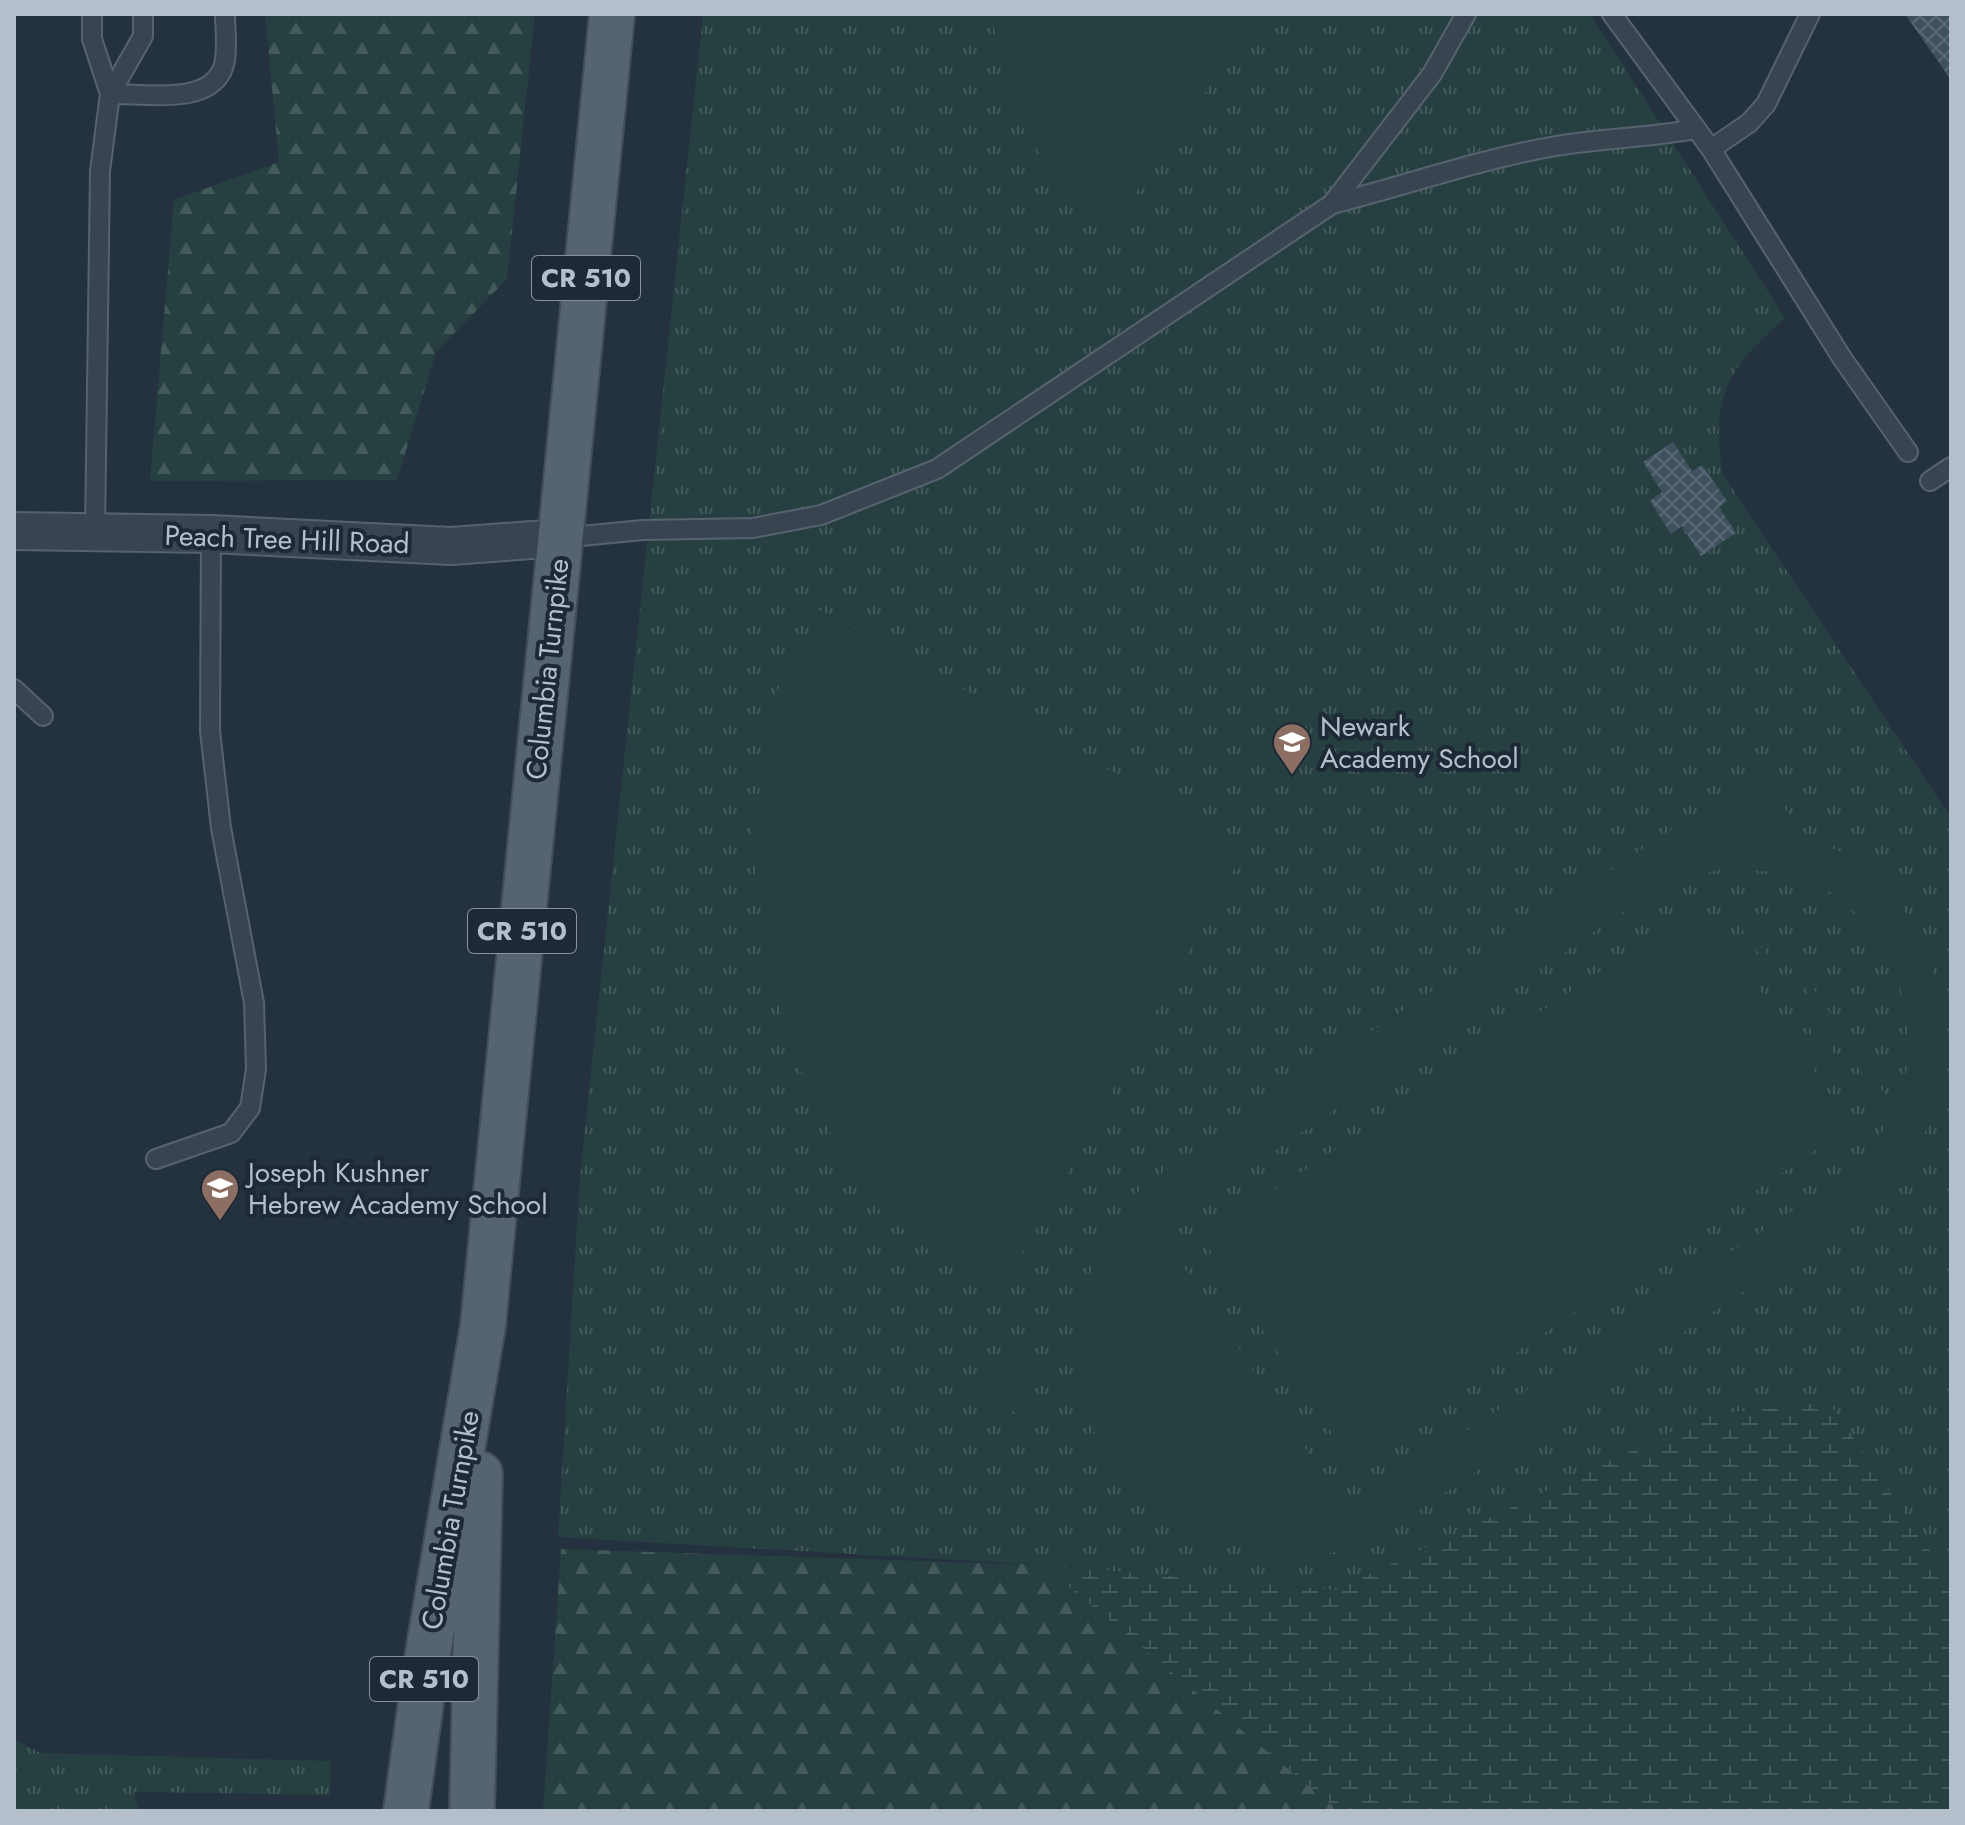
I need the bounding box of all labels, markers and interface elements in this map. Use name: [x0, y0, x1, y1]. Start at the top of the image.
road number: CR 510: [532, 256, 640, 300]
street label: Peach Tree Hill Road: [164, 515, 410, 564]
street label: Columbia Turnpike: [516, 557, 579, 782]
place label: Newark Academy School: [1320, 706, 1519, 779]
school or university icon: Newark Academy School: [1271, 721, 1313, 776]
road number: CR 510: [468, 909, 576, 953]
place label: Joseph Kushner Hebrew Academy School: [244, 1152, 548, 1225]
school or university icon: Joseph Kushner Hebrew Academy School: [199, 1167, 241, 1222]
street label: Columbia Turnpike: [411, 1407, 490, 1633]
road number: CR 510: [370, 1657, 478, 1701]

